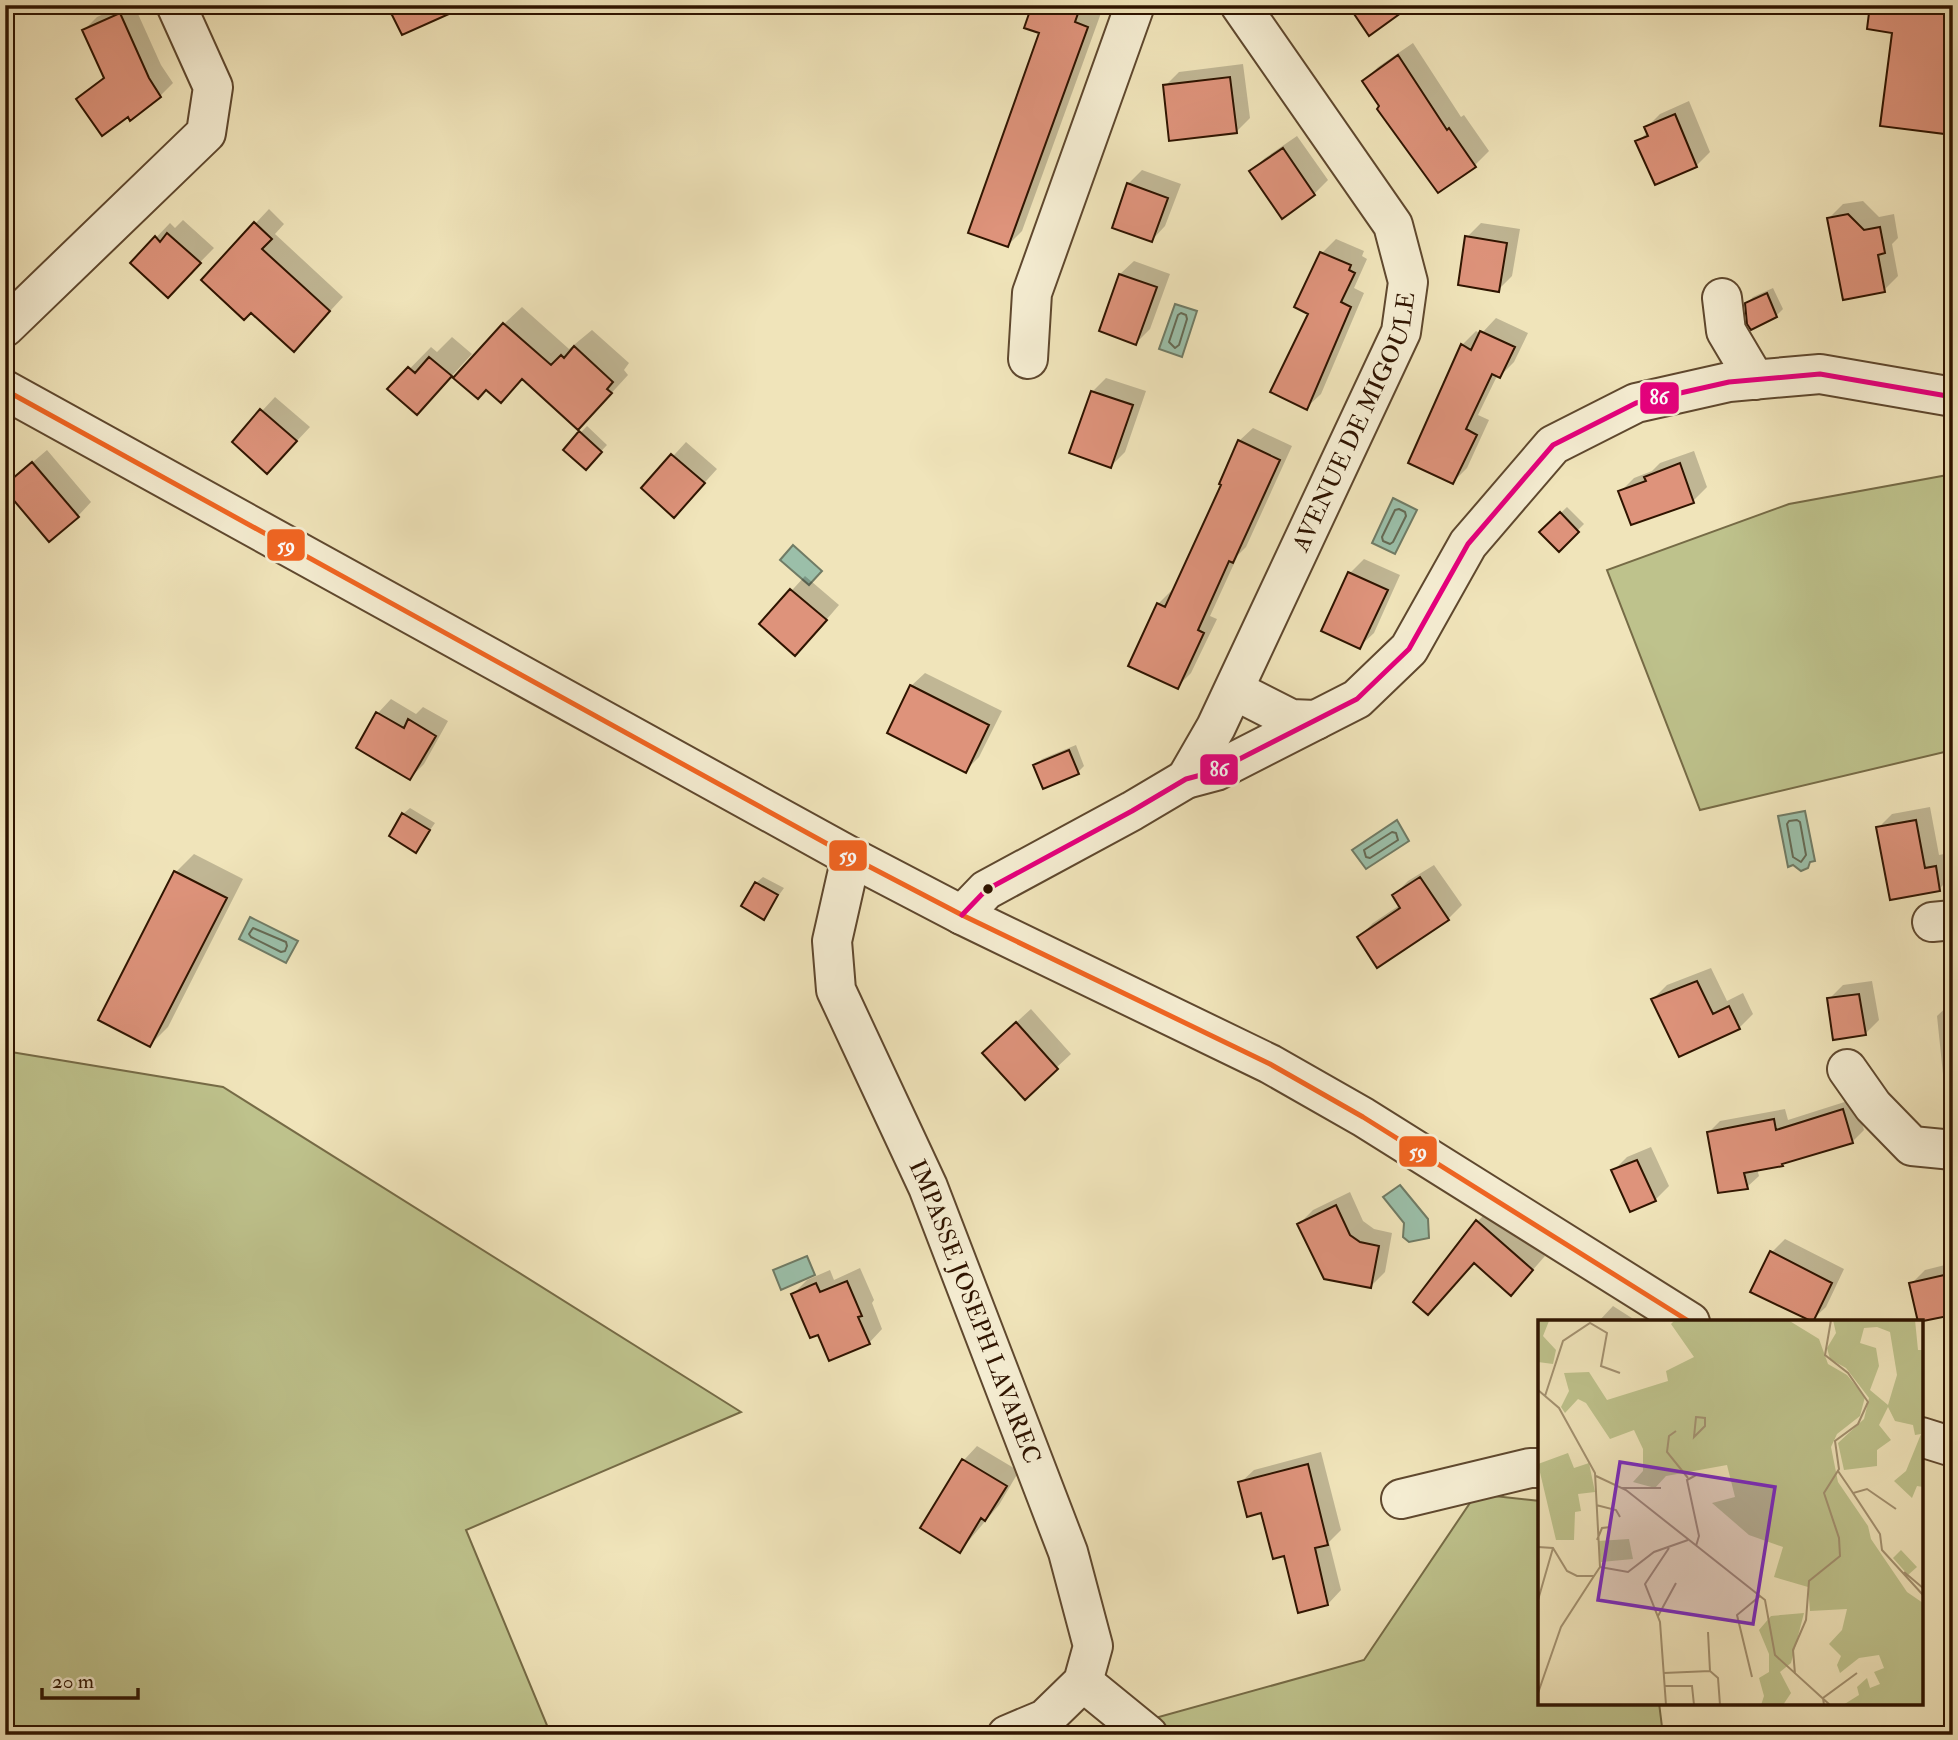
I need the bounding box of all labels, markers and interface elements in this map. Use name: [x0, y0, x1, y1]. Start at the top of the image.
street label: AVENUE DE MIGOULE: [1285, 290, 1422, 558]
line badge: 86: [1639, 381, 1680, 415]
text: 86: [1650, 386, 1670, 410]
line badge: 59: [266, 528, 306, 562]
text: 59: [277, 534, 295, 558]
line badge: 86: [1199, 753, 1239, 786]
text: 86: [1210, 758, 1230, 782]
line badge: 59: [828, 839, 868, 872]
text: 59: [839, 844, 857, 868]
unlabelled marker: [981, 882, 995, 896]
line badge: 59: [1398, 1135, 1438, 1168]
text: 59: [1409, 1140, 1427, 1164]
street label: IMPASSE JOSEPH LAVAREC: [901, 1155, 1048, 1468]
inset map: [1538, 1320, 1923, 1705]
scale bar: [42, 1656, 138, 1700]
text: 20 m: [52, 1668, 94, 1695]

